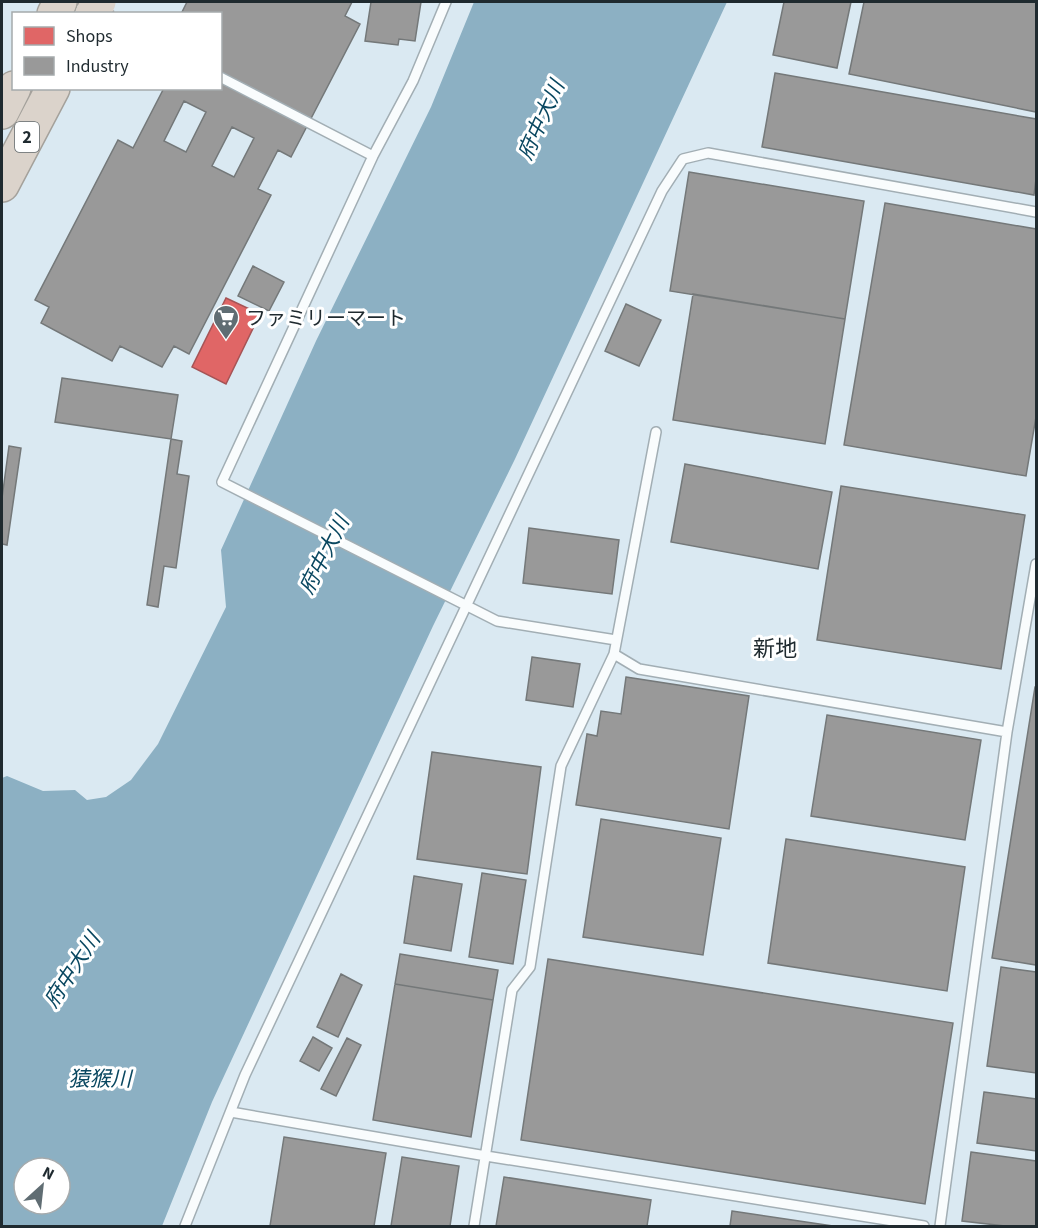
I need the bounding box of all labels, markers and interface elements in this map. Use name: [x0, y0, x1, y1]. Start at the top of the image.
legend: [12, 12, 222, 90]
text: Shops: [66, 24, 113, 49]
text: Industry: [66, 54, 129, 79]
water label: 府中大川: [510, 74, 573, 164]
road number: 2: [15, 122, 39, 152]
supermarket icon: ファミリーマート: [211, 303, 241, 341]
place label: ファミリーマート: [246, 305, 406, 333]
water label: 府中大川: [292, 509, 357, 599]
district label: 新地: [753, 633, 797, 665]
water label: 府中大川: [37, 925, 109, 1013]
water label: 猿猴川: [69, 1064, 133, 1094]
north arrow: [12, 1156, 72, 1216]
text: N: [39, 1161, 58, 1186]

